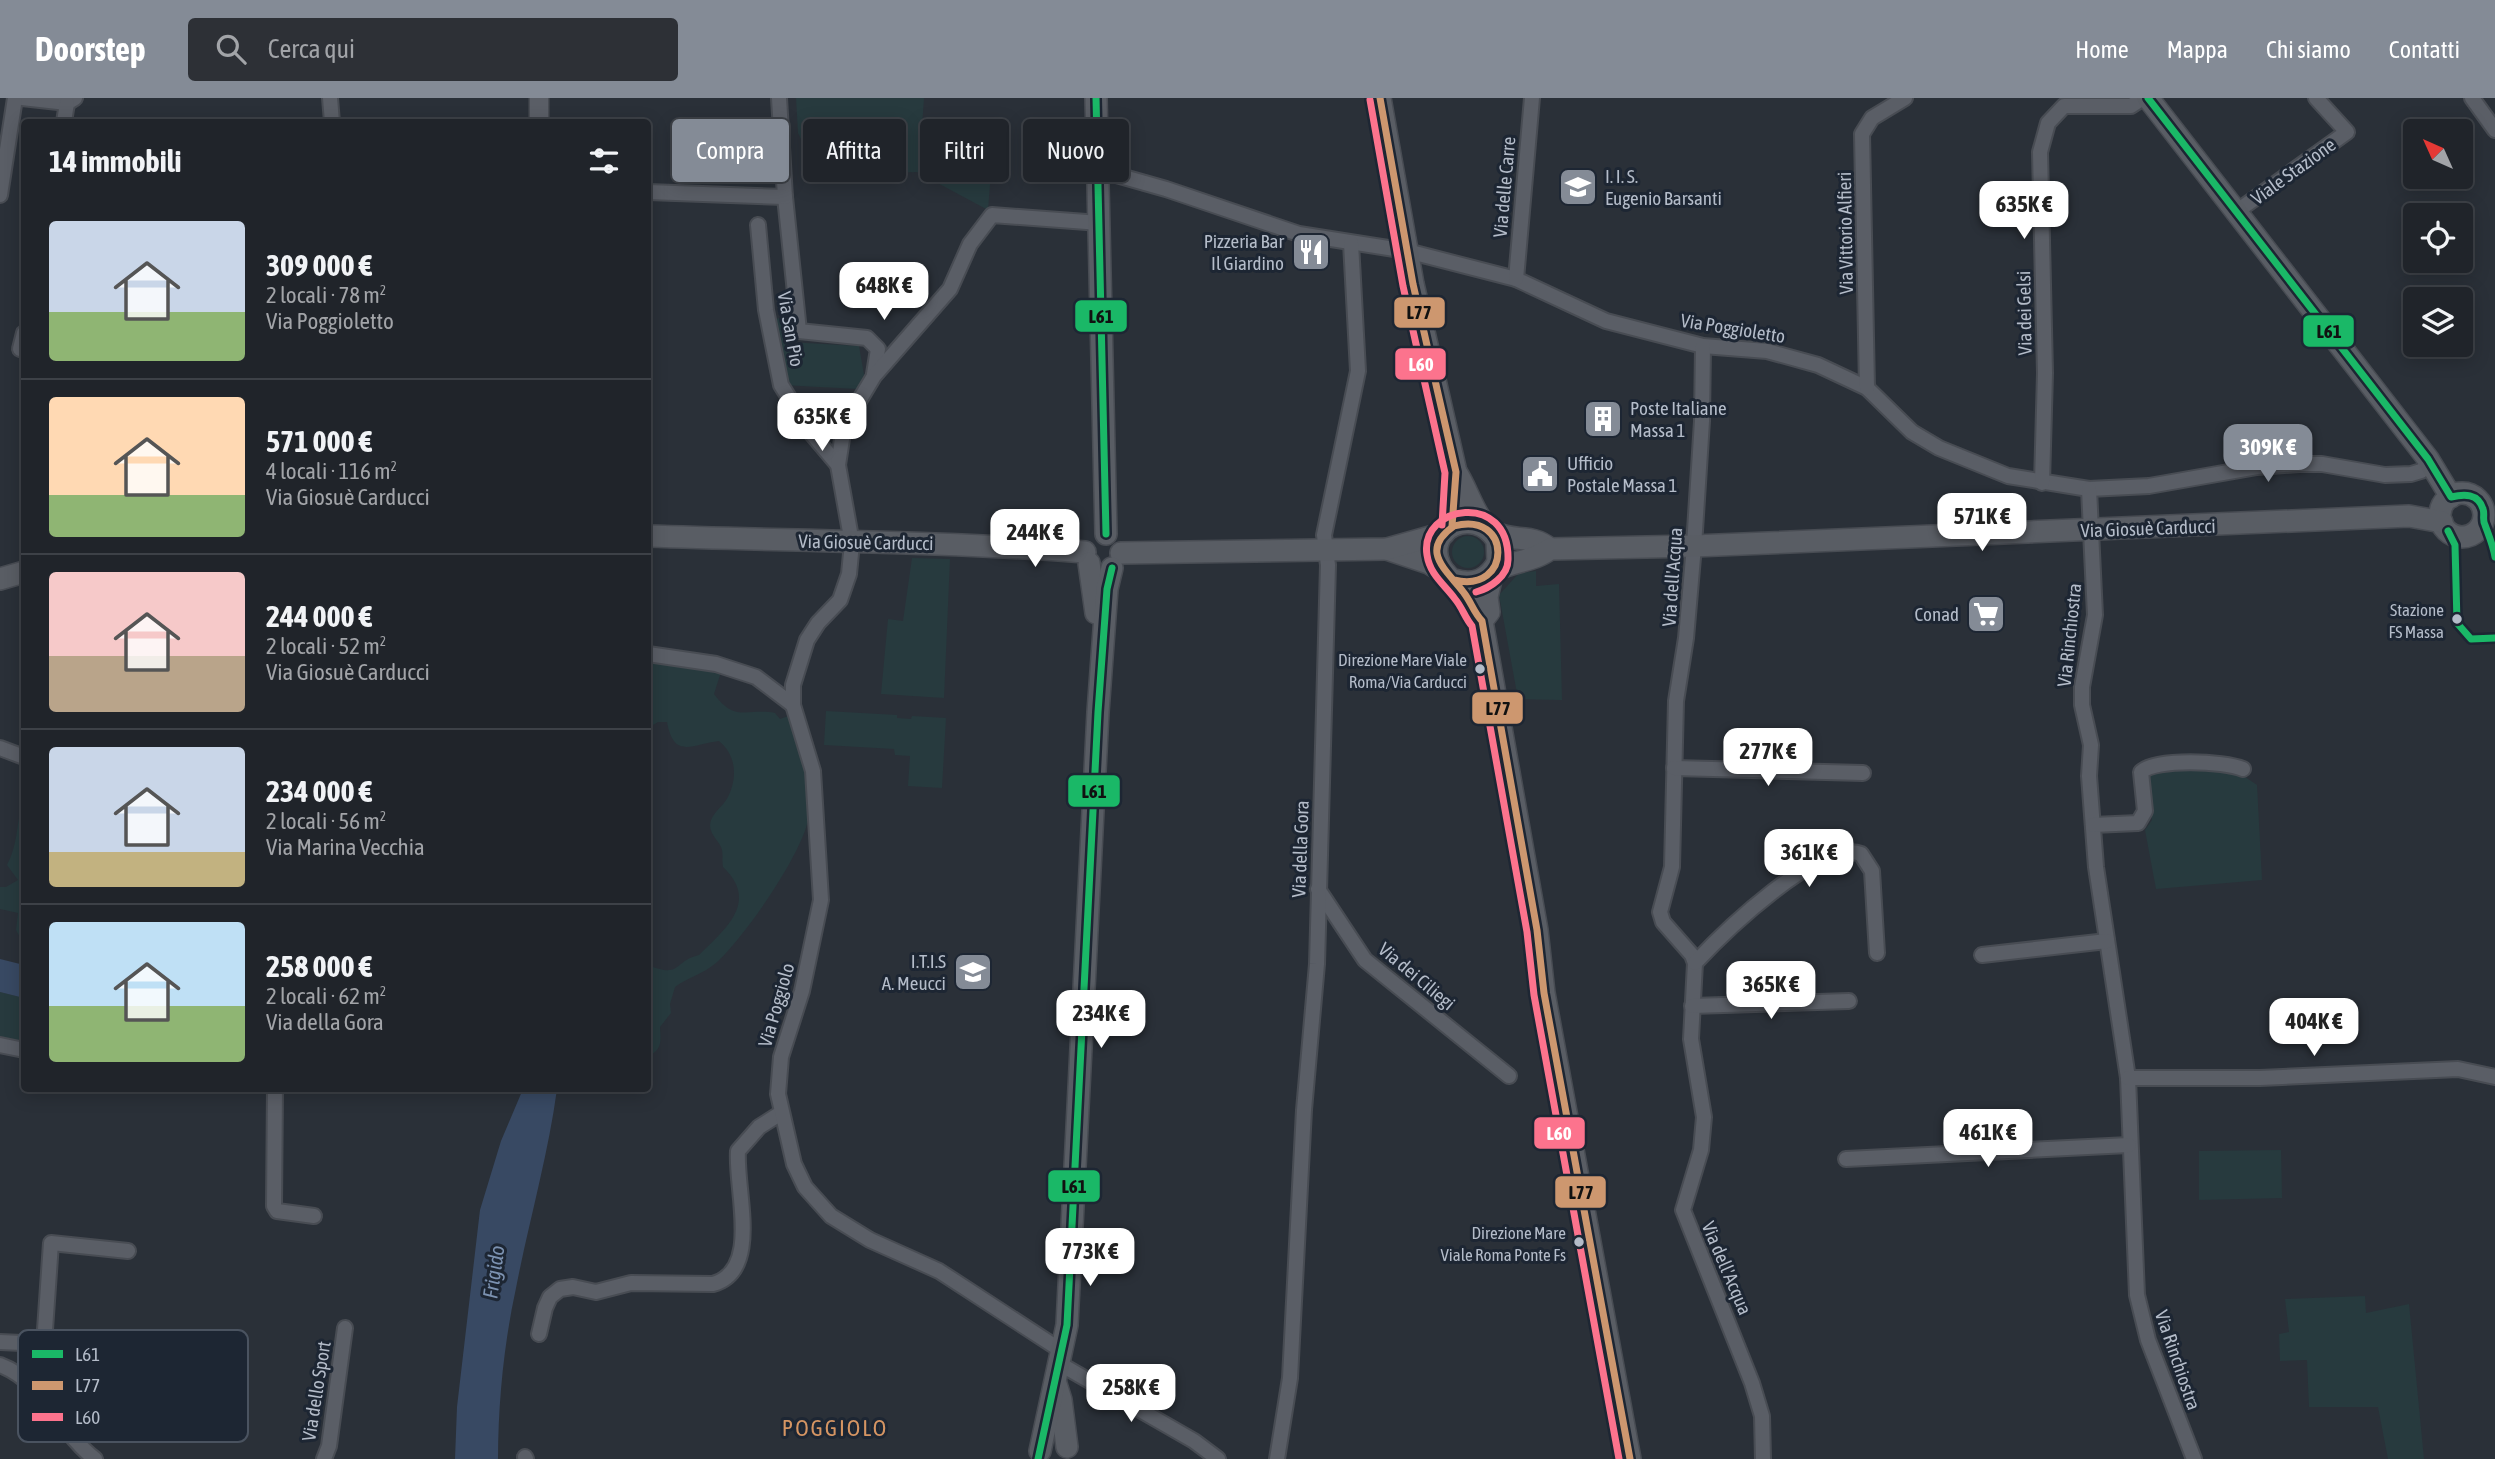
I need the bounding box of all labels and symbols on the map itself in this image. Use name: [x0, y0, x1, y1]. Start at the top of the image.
north arrow: [2403, 119, 2473, 189]
street label: Viale Stazione: [2247, 133, 2339, 209]
street label: Via delle Carre: [1489, 136, 1519, 238]
place label: I. I. S. Eugenio Barsanti: [1605, 165, 1722, 209]
school or university icon: I. I. S. Eugenio Barsanti: [1557, 166, 1599, 208]
street label: Via Vittorio Alfieri: [1833, 172, 1857, 294]
pin: 635K €: [1967, 181, 2081, 241]
place label: Pizzeria Bar Il Giardino: [1204, 230, 1284, 274]
restaurant icon: Pizzeria Bar Il Giardino: [1290, 231, 1332, 273]
pin: 648K €: [827, 262, 941, 322]
street label: Via dei Gelsi: [2012, 271, 2036, 355]
street label: Via San Pio: [774, 290, 808, 368]
line badge: L77: [1393, 296, 1446, 329]
line badge: L61: [1074, 299, 1128, 333]
text: L77: [1406, 301, 1432, 323]
text: L61: [1088, 305, 1114, 327]
street label: Via Poggioletto: [1679, 309, 1787, 347]
line badge: L61: [2302, 314, 2355, 348]
text: L61: [2316, 320, 2342, 342]
line badge: L60: [1394, 347, 1447, 381]
text: L60: [1408, 353, 1434, 375]
pin: 635K €: [765, 394, 879, 453]
place label: Poste Italiane Massa 1: [1630, 397, 1727, 441]
building icon: Poste Italiane Massa 1: [1582, 398, 1624, 440]
pin: 309K €: [2211, 424, 2325, 484]
place label: Ufficio Postale Massa 1: [1567, 452, 1678, 496]
public building icon: Ufficio Postale Massa 1: [1519, 453, 1561, 495]
pin: 571K €: [1925, 494, 2039, 553]
pin: 244K €: [978, 510, 1092, 569]
street label: Via Giosuè Carducci: [2080, 515, 2216, 541]
street label: Via dell'Acqua: [1658, 527, 1686, 627]
street label: Via Giosuè Carducci: [798, 530, 934, 554]
street label: Via Rinchiostra: [2053, 582, 2085, 688]
supermarket icon: Conad: [1965, 593, 2007, 635]
place label: Stazione FS Massa: [2388, 600, 2444, 642]
place label: Conad: [1914, 603, 1959, 625]
marker: Stazione FS Massa: [2450, 612, 2464, 626]
place label: Direzione Mare Viale Roma/Via Carducci: [1338, 650, 1467, 692]
marker: Direzione Mare Viale Roma/Via Carducci: [1473, 662, 1487, 676]
line badge: L77: [1471, 691, 1524, 725]
text: L77: [1485, 697, 1511, 719]
pin: 277K €: [1711, 728, 1825, 788]
line badge: L61: [1067, 774, 1121, 808]
text: L61: [1081, 780, 1107, 802]
street label: Via della Gora: [1287, 800, 1313, 898]
pin: 361K €: [1752, 830, 1866, 889]
street label: Via dei Ciliegi: [1374, 938, 1460, 1014]
place label: I.T.I.S A. Meucci: [882, 950, 946, 994]
school or university icon: I.T.I.S A. Meucci: [952, 951, 994, 993]
street label: Via Poggiolo: [754, 960, 798, 1049]
pin: 365K €: [1714, 962, 1828, 1021]
pin: 234K €: [1044, 990, 1158, 1050]
pin: 404K €: [2257, 998, 2371, 1058]
pin: 461K €: [1931, 1110, 2045, 1169]
line badge: L60: [1533, 1116, 1586, 1150]
text: L60: [1546, 1122, 1572, 1144]
line badge: L61: [1047, 1169, 1101, 1203]
text: L61: [1061, 1175, 1087, 1197]
line badge: L77: [1554, 1175, 1607, 1209]
text: L77: [1568, 1181, 1594, 1203]
street label: Via dell'Acqua: [1697, 1218, 1757, 1318]
place label: Direzione Mare Viale Roma Ponte Fs: [1440, 1223, 1566, 1265]
pin: 773K €: [1033, 1228, 1147, 1288]
marker: Direzione Mare Viale Roma Ponte Fs: [1572, 1235, 1586, 1249]
water label: Frigido: [477, 1244, 509, 1300]
street label: Via Rinchiostra: [2151, 1307, 2205, 1413]
legend: [18, 1330, 248, 1442]
street label: Via dello Sport: [297, 1339, 335, 1443]
text: L61: [75, 1343, 100, 1365]
pin: 258K €: [1074, 1364, 1188, 1424]
text: L77: [75, 1374, 100, 1396]
text: L60: [75, 1406, 100, 1428]
district label: POGGIOLO: [782, 1415, 888, 1441]

